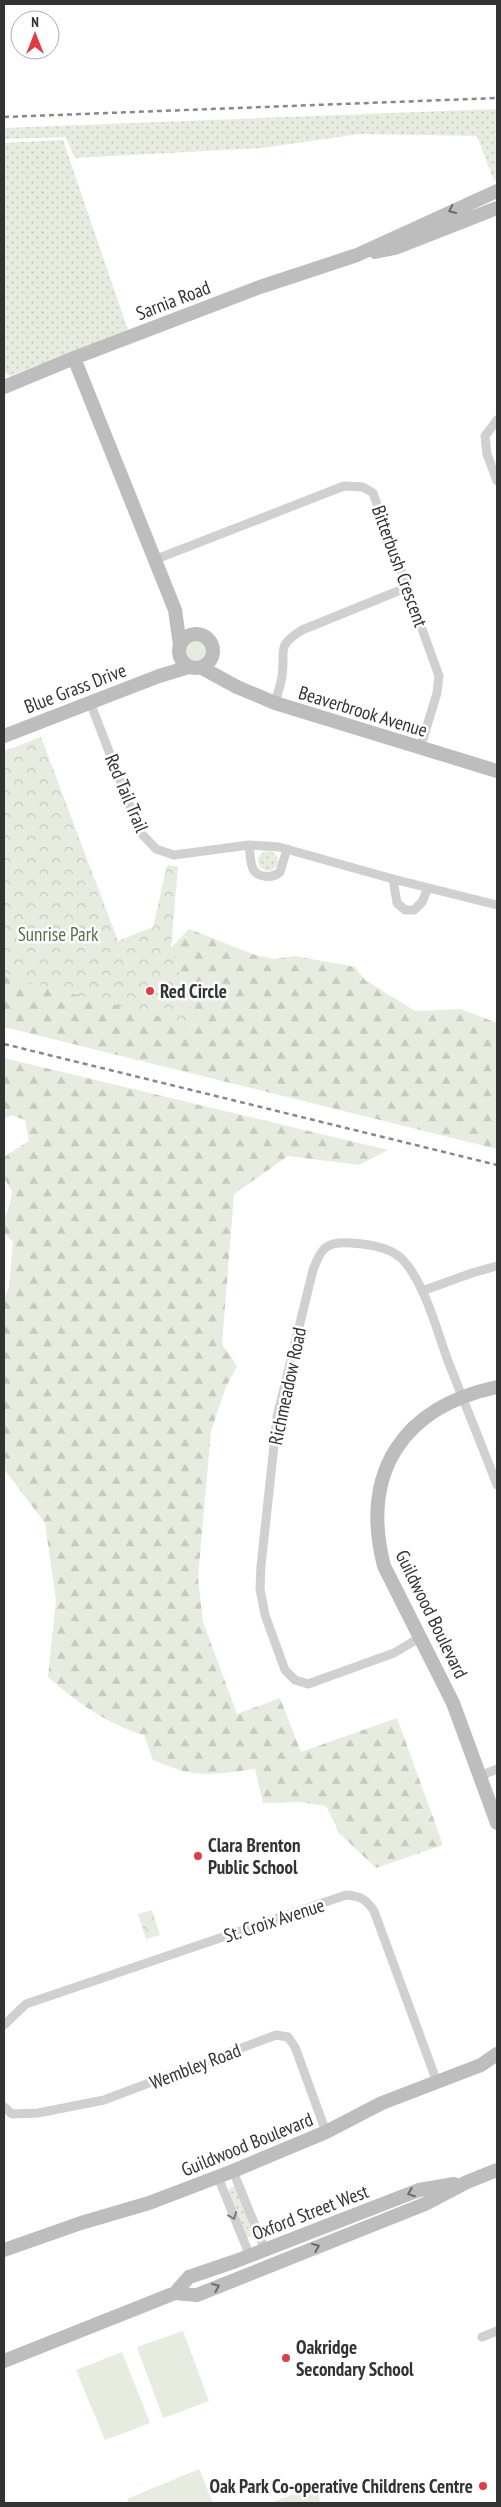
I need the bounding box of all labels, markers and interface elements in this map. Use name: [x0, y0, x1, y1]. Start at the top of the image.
north arrow: [10, 10, 60, 60]
text: N: [31, 13, 39, 31]
one-way arrow: [449, 204, 458, 214]
street label: Sarnia Road: [133, 275, 213, 325]
street label: Bitterbush Crescent: [367, 502, 433, 631]
street label: Blue Grass Drive: [21, 658, 129, 718]
street label: Beaverbrook Avenue: [296, 680, 430, 742]
street label: Red Tail Trail: [100, 750, 154, 836]
park label: Sunrise Park: [18, 922, 99, 946]
place label: Red Circle: [160, 979, 227, 1003]
marker: Red Circle: [144, 985, 156, 997]
street label: Richmeadow Road: [263, 1325, 311, 1447]
street label: Guildwood Boulevard: [391, 1546, 473, 1682]
place label: Clara Brenton Public School: [208, 1833, 301, 1879]
marker: Clara Brenton Public School: [192, 1850, 204, 1862]
street label: St. Croix Avenue: [221, 1892, 328, 1948]
street label: Wembley Road: [146, 2038, 244, 2094]
street label: Guildwood Boulevard: [178, 2107, 316, 2181]
street label: Oxford Street West: [248, 2179, 372, 2245]
one-way arrow: [407, 2187, 416, 2197]
one-way arrow: [228, 2212, 238, 2220]
one-way arrow: [311, 2243, 320, 2253]
one-way arrow: [211, 2283, 220, 2293]
place label: Oakridge Secondary School: [296, 2335, 414, 2381]
marker: Oakridge Secondary School: [280, 2352, 292, 2364]
place label: Oak Park Co-operative Childrens Centre: [209, 2474, 473, 2498]
marker: Oak Park Co-operative Childrens Centre: [477, 2480, 489, 2492]

